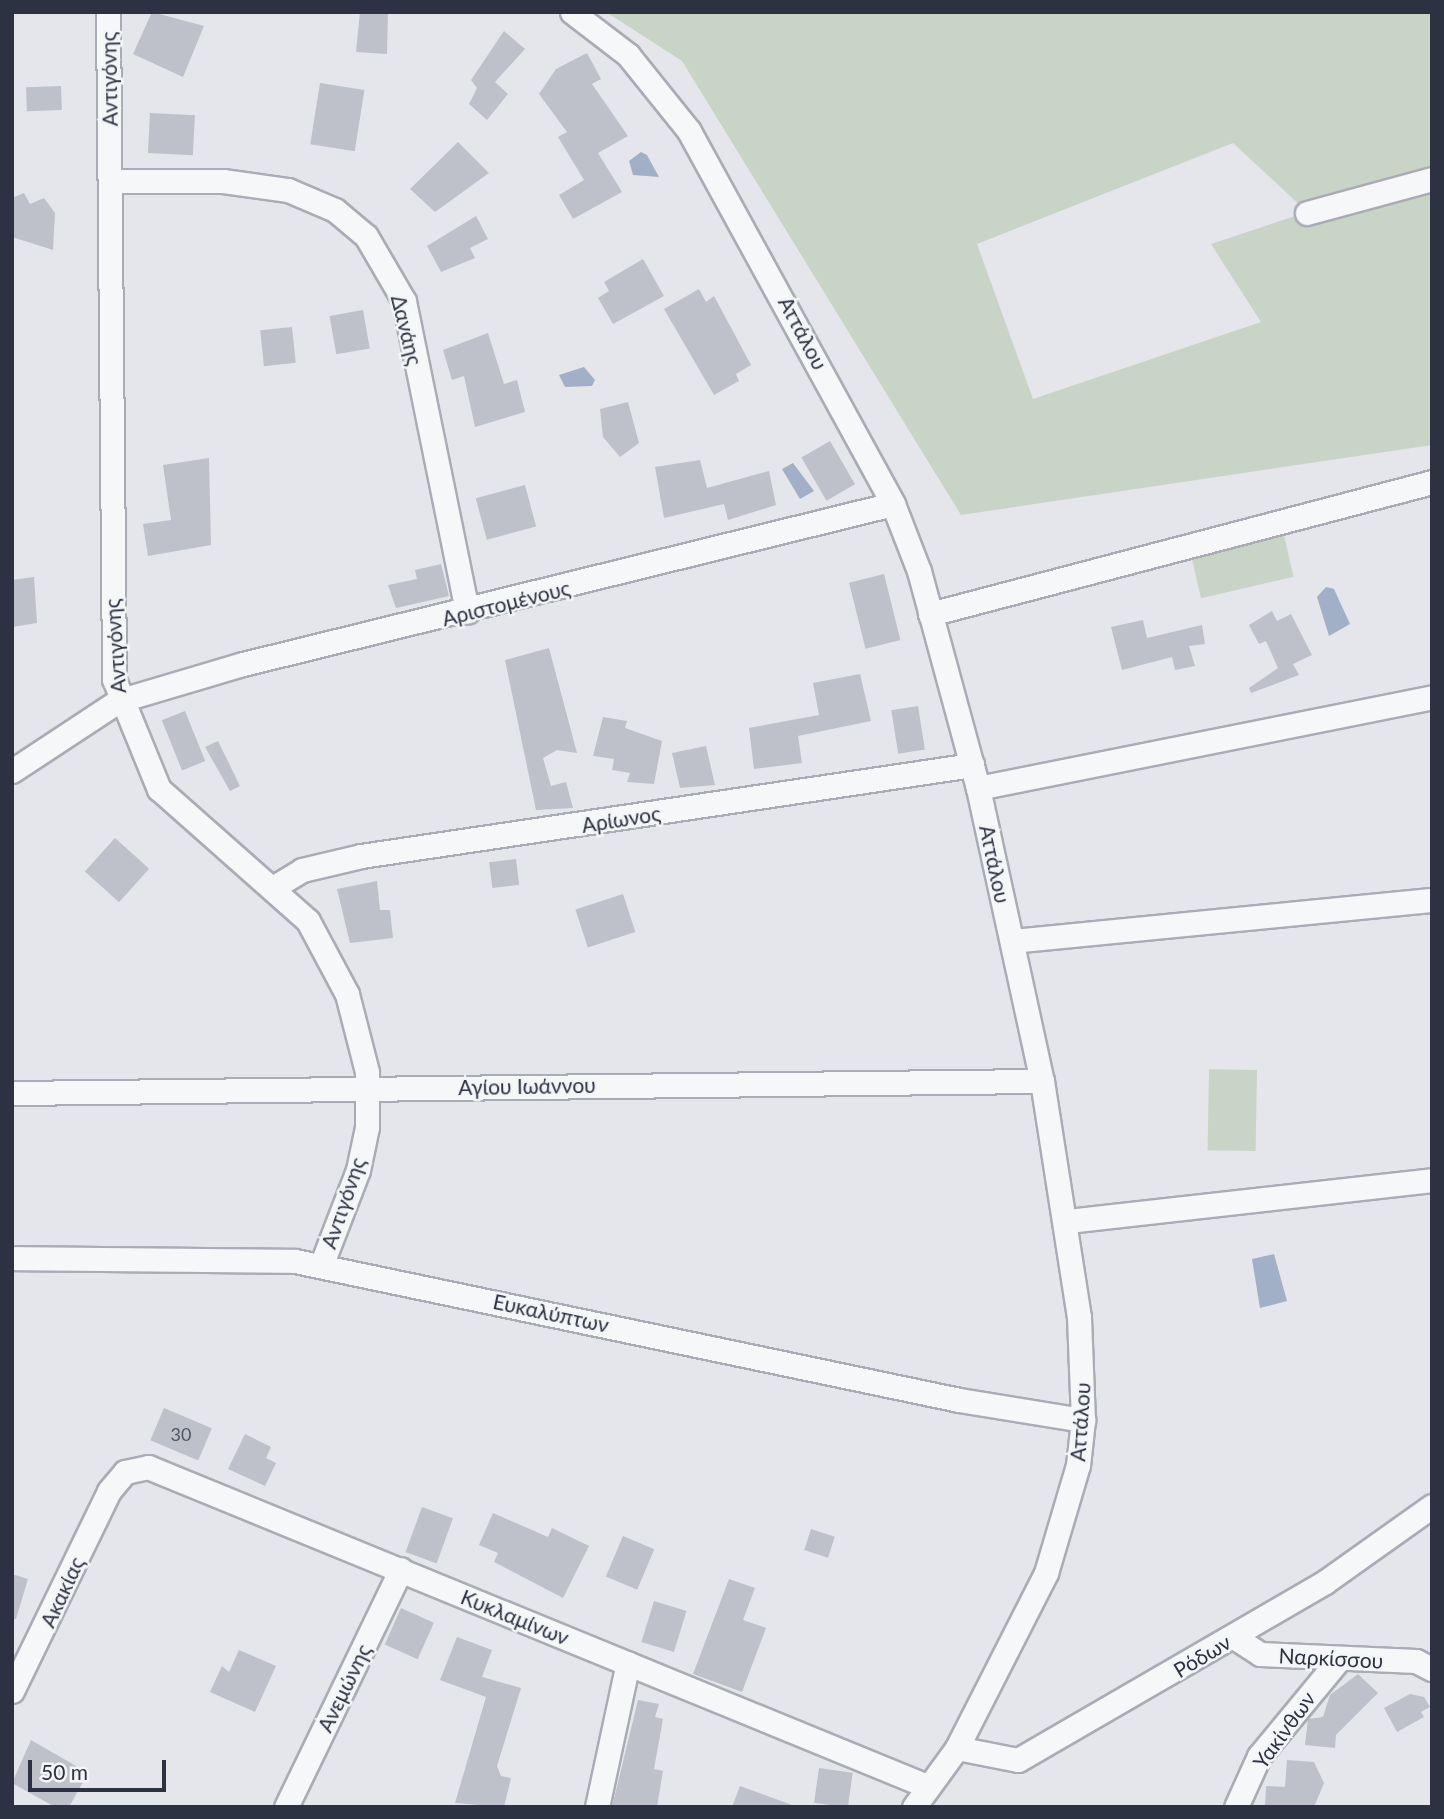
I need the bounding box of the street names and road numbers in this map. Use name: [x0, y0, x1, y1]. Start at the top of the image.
street label: Αντιγόνης: [96, 31, 122, 127]
street label: Δανάης: [386, 292, 428, 368]
street label: Αττάλου: [773, 292, 833, 374]
street label: Αριστομένους: [439, 575, 573, 631]
street label: Αντιγόνης: [99, 598, 131, 694]
street label: Αρίωνος: [580, 800, 662, 838]
street label: Αττάλου: [974, 823, 1016, 905]
street label: Αγίου Ιωάννου: [458, 1072, 596, 1100]
street label: Αντιγόνης: [316, 1154, 370, 1252]
street label: Ευκαλύπτων: [491, 1288, 611, 1338]
street label: Αττάλου: [1065, 1382, 1095, 1462]
street label: Ακακίας: [35, 1553, 89, 1631]
street label: Κυκλαμίνων: [457, 1584, 573, 1650]
street label: Ρόδων: [1169, 1629, 1235, 1683]
street label: Ανεμώνης: [312, 1640, 376, 1736]
street label: Ναρκίσσου: [1278, 1643, 1384, 1673]
street label: Υακίνθων: [1248, 1687, 1320, 1773]

